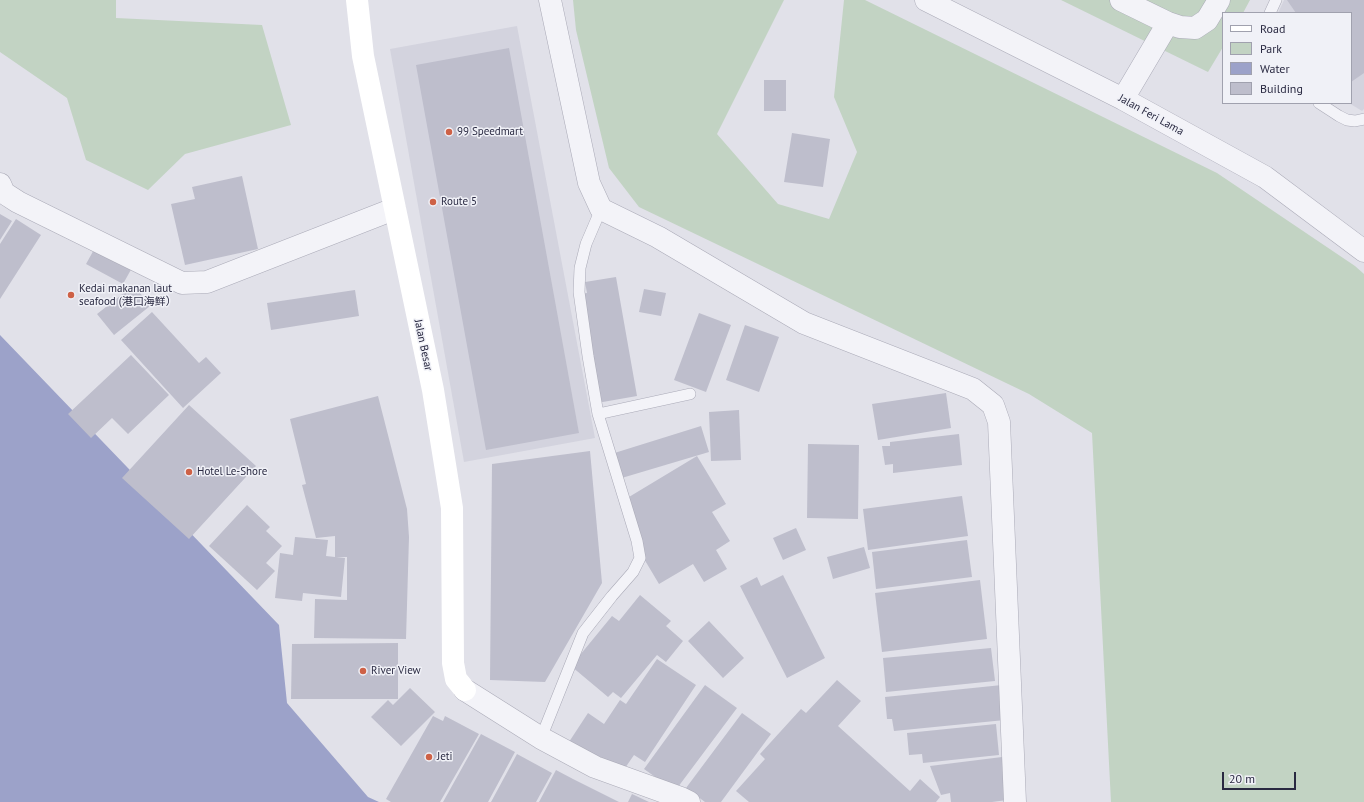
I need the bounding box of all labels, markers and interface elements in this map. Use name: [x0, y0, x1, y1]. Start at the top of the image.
legend: [1222, 12, 1352, 104]
text: Road: [1260, 21, 1285, 36]
text: Park: [1260, 41, 1282, 56]
text: Water: [1260, 61, 1290, 76]
text: Building: [1260, 81, 1303, 96]
street label: Jalan Feri Lama: [1116, 92, 1186, 138]
place label: 99 Speedmart: [457, 125, 523, 139]
marker: 99 Speedmart: [444, 127, 454, 137]
place label: Route 5: [441, 195, 477, 209]
marker: Route 5: [428, 197, 438, 207]
place label: Kedai makanan laut seafood (港口海鲜）: [79, 282, 177, 308]
marker: Kedai makanan laut seafood (港口海鲜）: [66, 290, 76, 300]
street label: Jalan Besar: [411, 318, 435, 372]
place label: Hotel Le-Shore: [197, 465, 267, 479]
marker: Hotel Le-Shore: [184, 467, 194, 477]
place label: River View: [371, 664, 421, 678]
marker: River View: [358, 666, 368, 676]
place label: Jeti: [437, 750, 452, 764]
marker: Jeti: [424, 752, 434, 762]
scale bar: [1224, 764, 1298, 790]
text: 20 m: [1229, 771, 1255, 786]

